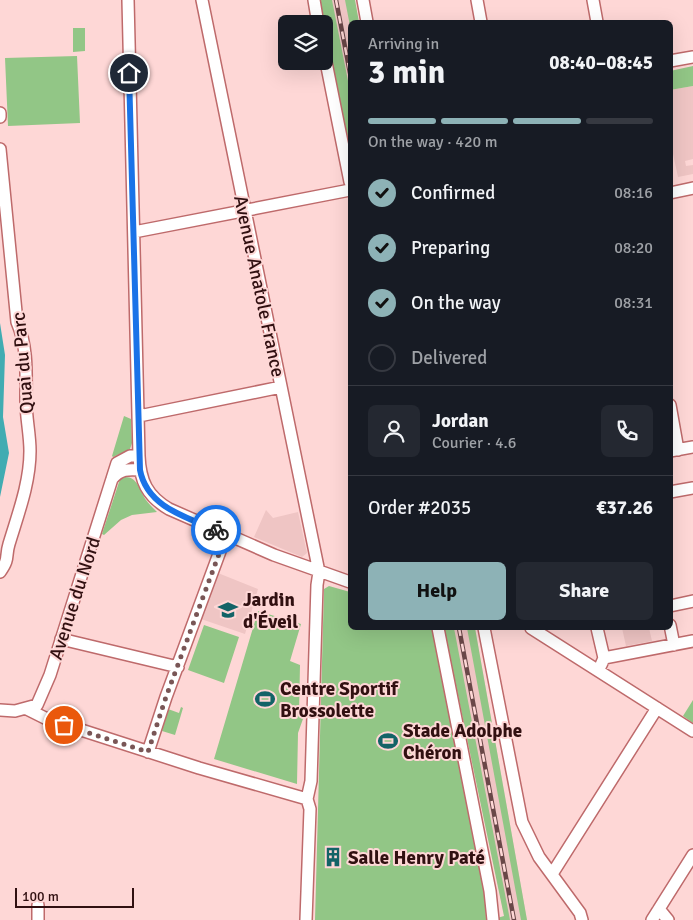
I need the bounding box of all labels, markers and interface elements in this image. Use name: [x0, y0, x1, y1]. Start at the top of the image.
map controls: [278, 15, 333, 70]
button: layers: [278, 15, 333, 70]
text: Arriving in: [368, 34, 439, 54]
text: 08:40–08:45: [549, 51, 653, 75]
pin: [108, 52, 150, 94]
text: 3 min: [368, 53, 445, 92]
icon: home: [115, 59, 143, 87]
text: On the way · 420 m: [368, 132, 498, 152]
icon: check: [368, 179, 396, 207]
text: Confirmed: [411, 181, 495, 205]
text: 08:16: [614, 183, 653, 203]
street label: Avenue Anatole France: [228, 193, 290, 379]
icon: check: [368, 234, 396, 262]
text: Preparing: [411, 236, 490, 260]
text: 08:20: [614, 238, 653, 258]
icon: check: [368, 289, 396, 317]
text: On the way: [411, 291, 501, 315]
text: 08:31: [614, 293, 653, 313]
street label: Quai du Parc: [7, 311, 39, 415]
text: Delivered: [411, 346, 487, 370]
button: person: [368, 405, 420, 457]
button: phone: [601, 405, 653, 457]
text: Jordan: [432, 409, 489, 433]
text: Courier · 4.6: [432, 433, 516, 453]
text: Order #2035: [368, 496, 471, 520]
text: €37.26: [596, 496, 653, 520]
courier: [191, 505, 241, 555]
icon: bike: [202, 516, 230, 544]
street label: Avenue du Nord: [44, 534, 106, 663]
button: Help: [368, 562, 506, 620]
button: Share: [516, 562, 653, 620]
place label: Jardin d'Éveil: [243, 588, 298, 634]
school or university icon: Jardin d'Éveil: [217, 599, 239, 621]
place label: Centre Sportif Brossolette: [280, 677, 399, 723]
sports icon: Centre Sportif Brossolette: [254, 688, 276, 710]
pin: [43, 704, 85, 746]
icon: bag: [50, 711, 78, 739]
place label: Stade Adolphe Chéron: [403, 719, 522, 765]
sports icon: Stade Adolphe Chéron: [377, 730, 399, 752]
building icon: Salle Henry Paté: [322, 846, 344, 868]
place label: Salle Henry Paté: [348, 846, 485, 870]
scale bar: [15, 885, 134, 908]
text: 100 m: [22, 888, 59, 905]

